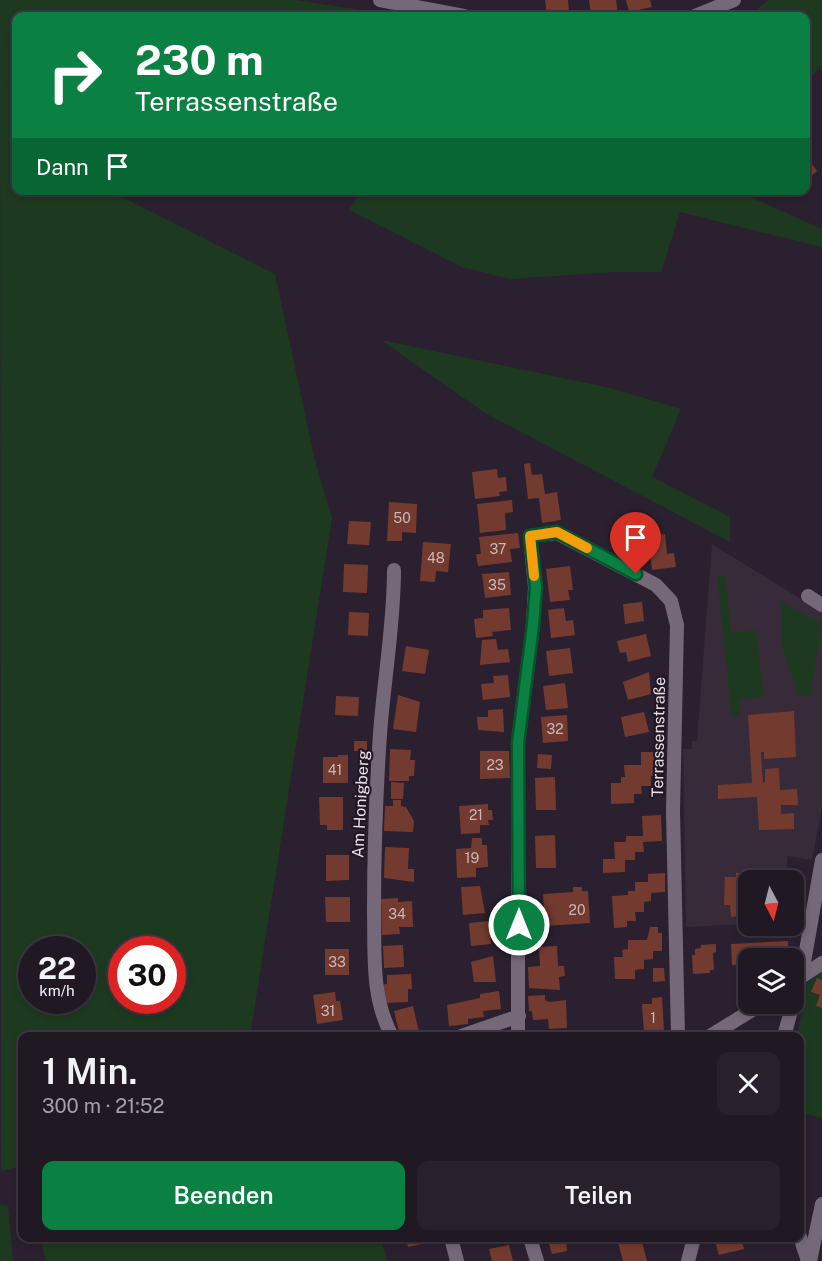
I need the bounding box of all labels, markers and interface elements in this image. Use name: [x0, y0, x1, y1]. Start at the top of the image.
text: 230 m: [135, 35, 264, 84]
icon: right: [36, 36, 114, 114]
text: Terrassenstraße: [135, 85, 338, 117]
icon: arrive: [101, 150, 134, 183]
text: Dann: [36, 154, 89, 180]
house number: 50: [393, 510, 411, 526]
pin: [610, 512, 661, 574]
icon: arrive: [619, 521, 652, 554]
house number: 37: [490, 541, 506, 557]
house number: 48: [427, 550, 445, 566]
house number: 35: [488, 577, 506, 593]
street label: Terrassenstraße: [648, 677, 669, 797]
house number: 32: [546, 721, 564, 737]
street label: Am Honigberg: [348, 750, 373, 858]
house number: 23: [486, 757, 504, 773]
house number: 41: [328, 762, 342, 778]
house number: 21: [469, 807, 483, 823]
house number: 19: [465, 850, 479, 866]
north arrow: [738, 870, 804, 936]
map controls: [738, 870, 804, 1014]
position arrow: [487, 893, 551, 957]
house number: 20: [569, 902, 585, 918]
house number: 34: [388, 906, 406, 922]
speed limit sign: 30: [108, 936, 186, 1014]
button: layers: [738, 948, 804, 1014]
text: 22: [38, 950, 76, 986]
house number: 33: [328, 954, 346, 970]
text: km/h: [39, 982, 75, 999]
house number: 31: [321, 1003, 335, 1019]
house number: 1: [650, 1010, 656, 1026]
text: 1 Min.: [42, 1050, 138, 1092]
button: close: [717, 1052, 780, 1115]
text: 300 m · 21:52: [42, 1094, 164, 1118]
button: Beenden: [42, 1161, 405, 1230]
button: Teilen: [417, 1161, 780, 1230]

